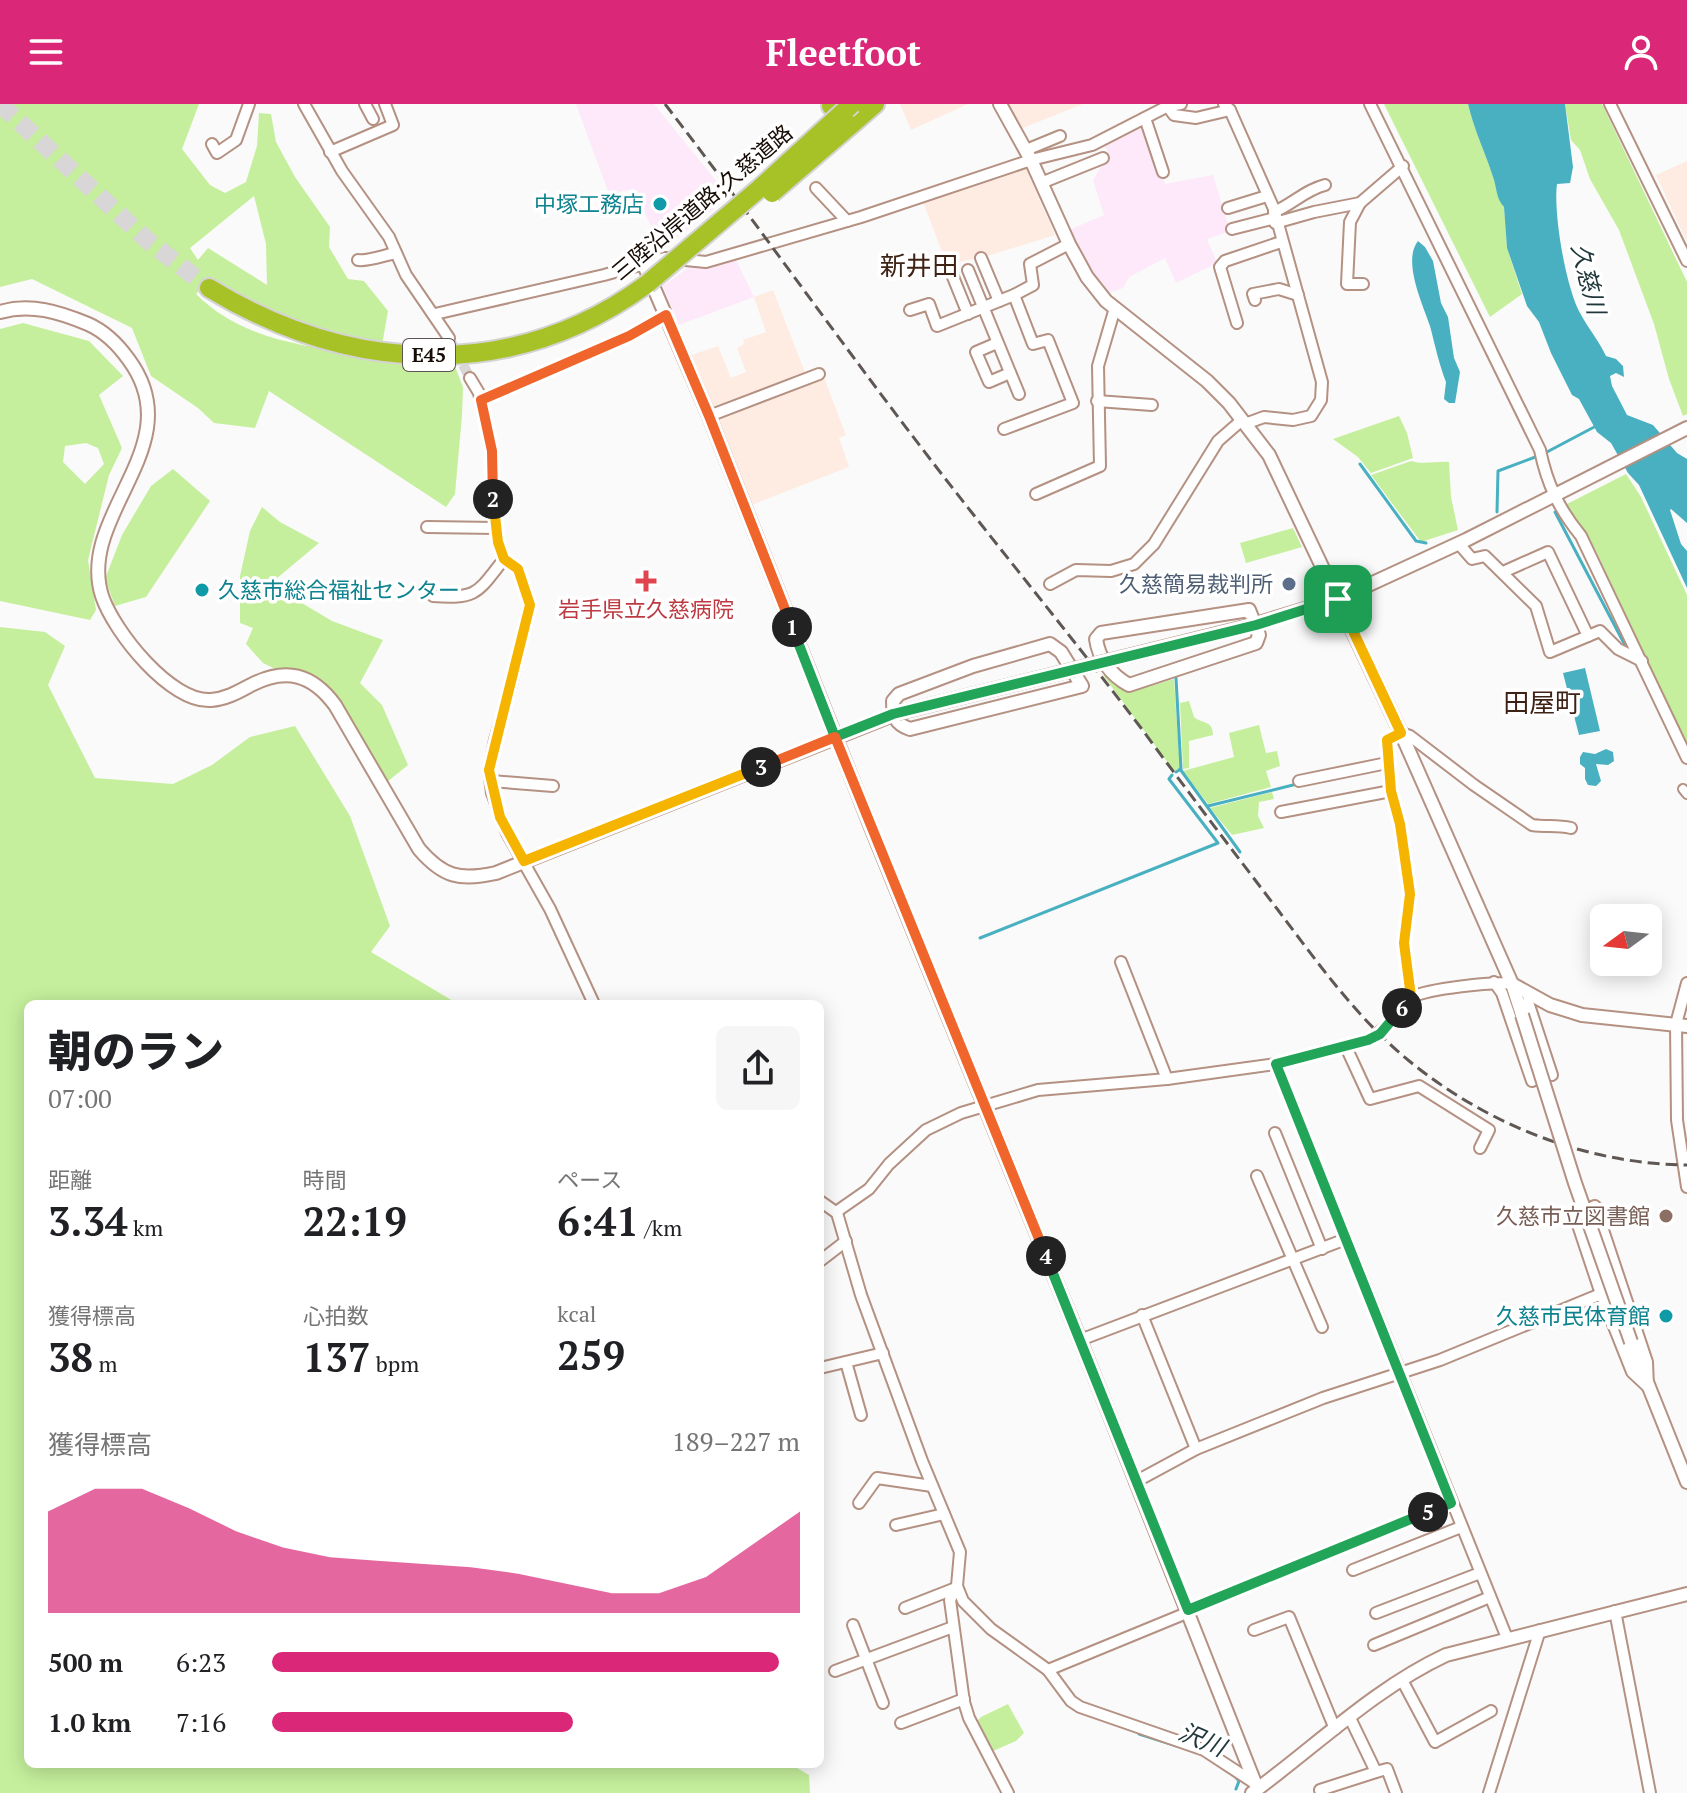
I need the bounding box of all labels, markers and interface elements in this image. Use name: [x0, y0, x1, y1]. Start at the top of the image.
text: Fleetfoot: [766, 29, 921, 76]
icon: menu: [24, 30, 68, 74]
icon: person: [1619, 30, 1663, 74]
street label: 三陸沿岸道路;久慈道路: [605, 117, 798, 286]
place label: 中塚工務店: [534, 189, 644, 218]
marker: 中塚工務店: [651, 195, 669, 213]
water label: 久慈川: [1565, 240, 1614, 320]
district label: 新井田: [880, 248, 958, 282]
road number: E45: [403, 339, 455, 371]
pin: 2: [473, 479, 513, 519]
text: 2: [487, 484, 499, 513]
pin: [1304, 565, 1372, 633]
place label: 久慈簡易裁判所: [1119, 569, 1273, 598]
marker: 岩手県立久慈病院: [635, 570, 657, 592]
place label: 久慈市総合福祉センター: [218, 575, 460, 604]
marker: 久慈簡易裁判所: [1280, 575, 1298, 593]
icon: arrive: [1316, 577, 1360, 621]
marker: 久慈市総合福祉センター: [193, 581, 211, 599]
place label: 岩手県立久慈病院: [558, 594, 734, 623]
pin: 1: [772, 607, 812, 647]
text: 1: [786, 612, 798, 641]
district label: 田屋町: [1503, 685, 1581, 719]
pin: 3: [741, 747, 781, 787]
text: 3: [755, 752, 767, 781]
north arrow: [1590, 904, 1662, 976]
map controls: [1590, 904, 1662, 976]
pin: 6: [1382, 988, 1422, 1028]
text: 6: [1396, 993, 1408, 1022]
text: 朝のラン: [48, 1021, 224, 1080]
button: share: [716, 1026, 800, 1110]
text: 07:00: [48, 1081, 112, 1115]
text: 距離: [48, 1165, 92, 1194]
text: 時間: [303, 1165, 347, 1194]
text: ペース: [557, 1165, 622, 1194]
text: 3.34: [48, 1194, 128, 1247]
text: 22:19: [303, 1194, 407, 1247]
text: 6:41: [557, 1194, 639, 1247]
place label: 久慈市立図書館: [1496, 1201, 1650, 1230]
marker: 久慈市立図書館: [1657, 1207, 1675, 1225]
text: km: [128, 1213, 163, 1242]
text: /km: [639, 1213, 682, 1242]
pin: 4: [1026, 1236, 1066, 1276]
text: 4: [1040, 1241, 1052, 1270]
text: kcal: [557, 1299, 596, 1328]
text: 獲得標高: [48, 1301, 136, 1330]
text: 心拍数: [303, 1301, 369, 1330]
place label: 久慈市民体育館: [1496, 1301, 1650, 1330]
marker: 久慈市民体育館: [1657, 1307, 1675, 1325]
text: 259: [557, 1328, 625, 1381]
text: 38: [48, 1330, 93, 1383]
text: 137: [303, 1330, 370, 1383]
text: m: [93, 1349, 118, 1378]
text: bpm: [370, 1349, 419, 1378]
text: 189–227 m: [672, 1424, 800, 1458]
text: 獲得標高: [48, 1427, 152, 1461]
pin: 5: [1408, 1492, 1448, 1532]
text: 5: [1422, 1497, 1434, 1526]
text: 500 m: [48, 1645, 123, 1679]
text: 6:23: [176, 1645, 226, 1679]
text: 1.0 km: [48, 1705, 131, 1739]
text: 7:16: [176, 1705, 226, 1739]
water label: 沢川: [1174, 1715, 1233, 1764]

